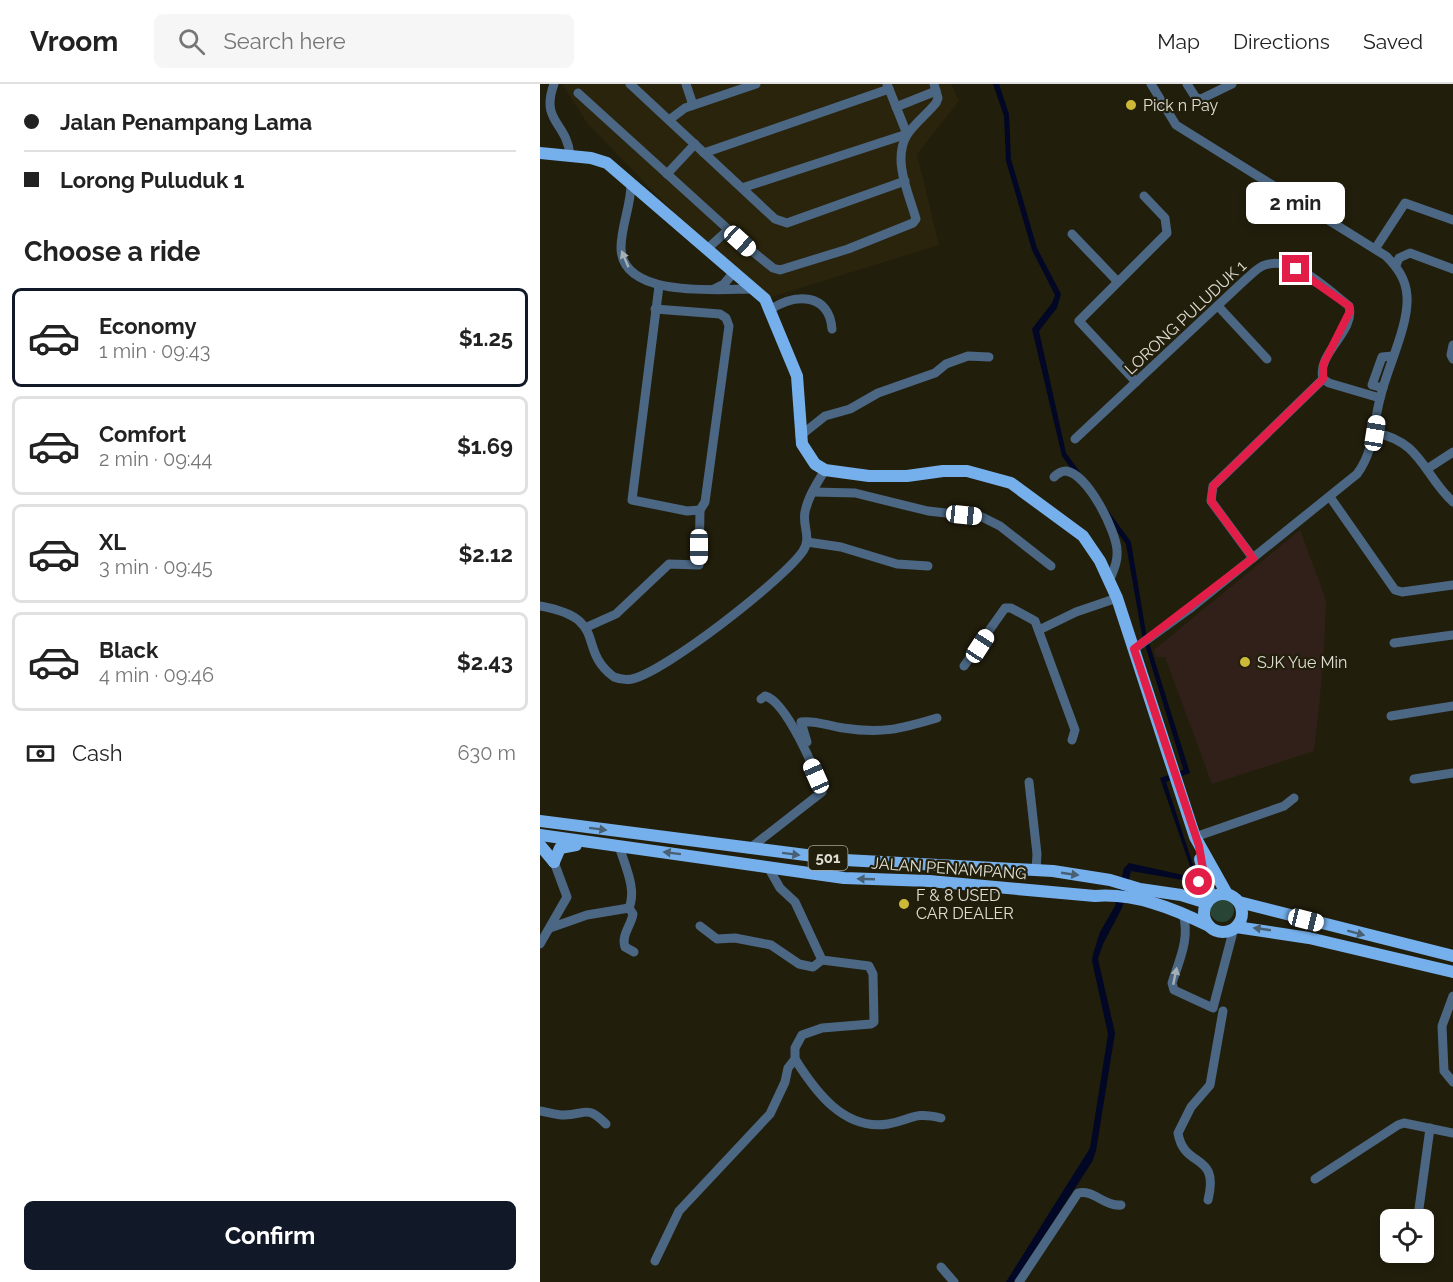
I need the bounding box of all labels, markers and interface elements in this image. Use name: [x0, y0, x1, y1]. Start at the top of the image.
search box: [154, 14, 574, 68]
text: Vroom: [30, 25, 118, 58]
icon: search: [175, 25, 208, 58]
text: Search here: [223, 28, 346, 54]
text: Map: [1157, 29, 1200, 54]
text: Directions: [1233, 29, 1330, 54]
text: Saved: [1363, 29, 1423, 54]
place label: Pick n Pay: [1143, 96, 1219, 115]
marker: Pick n Pay: [1124, 98, 1138, 112]
text: Jalan Penampang Lama: [60, 109, 312, 135]
text: Lorong Puluduk 1: [60, 167, 244, 193]
callout: 2 min: [1246, 182, 1346, 224]
text: 2 min: [1270, 191, 1321, 215]
car: [721, 222, 759, 260]
text: Choose a ride: [24, 236, 200, 267]
one-way arrow: [620, 249, 630, 267]
route end: [1282, 255, 1309, 282]
street label: LORONG PULUDUK 1: [1121, 256, 1250, 378]
icon: car: [27, 311, 81, 365]
text: Economy: [99, 313, 197, 339]
text: $1.25: [459, 325, 513, 351]
text: 1 min · 09:43: [99, 339, 210, 363]
car: [1363, 414, 1387, 452]
icon: car: [27, 419, 81, 473]
text: Comfort: [99, 421, 186, 447]
text: $1.69: [457, 433, 513, 459]
text: 2 min · 09:44: [99, 447, 212, 471]
car: [945, 504, 983, 526]
icon: car: [27, 527, 81, 581]
text: XL: [99, 529, 126, 555]
car: [690, 529, 708, 565]
text: $2.12: [458, 541, 513, 567]
text: 3 min · 09:45: [99, 555, 213, 579]
car: [963, 626, 997, 666]
icon: car: [27, 635, 81, 689]
text: Black: [99, 637, 158, 663]
text: $2.43: [457, 649, 513, 675]
place label: SJK Yue Min: [1257, 653, 1347, 672]
marker: SJK Yue Min: [1238, 655, 1252, 669]
text: 4 min · 09:46: [99, 663, 214, 687]
icon: cash: [24, 737, 57, 770]
text: Cash: [72, 740, 123, 766]
text: 630 m: [458, 741, 516, 765]
car: [800, 756, 832, 796]
one-way arrow: [589, 824, 608, 834]
road number: 501: [808, 846, 848, 870]
one-way arrow: [663, 849, 682, 858]
one-way arrow: [782, 849, 801, 858]
street label: JALAN PENAMPANG: [871, 854, 1027, 883]
route start: [1185, 868, 1212, 895]
one-way arrow: [1060, 869, 1079, 878]
one-way arrow: [856, 874, 875, 883]
place label: F & 8 USED CAR DEALER: [916, 886, 1014, 923]
marker: F & 8 USED CAR DEALER: [897, 897, 911, 911]
car: [1286, 907, 1326, 933]
one-way arrow: [1252, 925, 1271, 934]
one-way arrow: [1347, 929, 1365, 938]
one-way arrow: [1171, 966, 1180, 985]
button: Confirm: [24, 1201, 516, 1270]
map controls: [1380, 1209, 1434, 1263]
button: locate: [1380, 1209, 1434, 1263]

